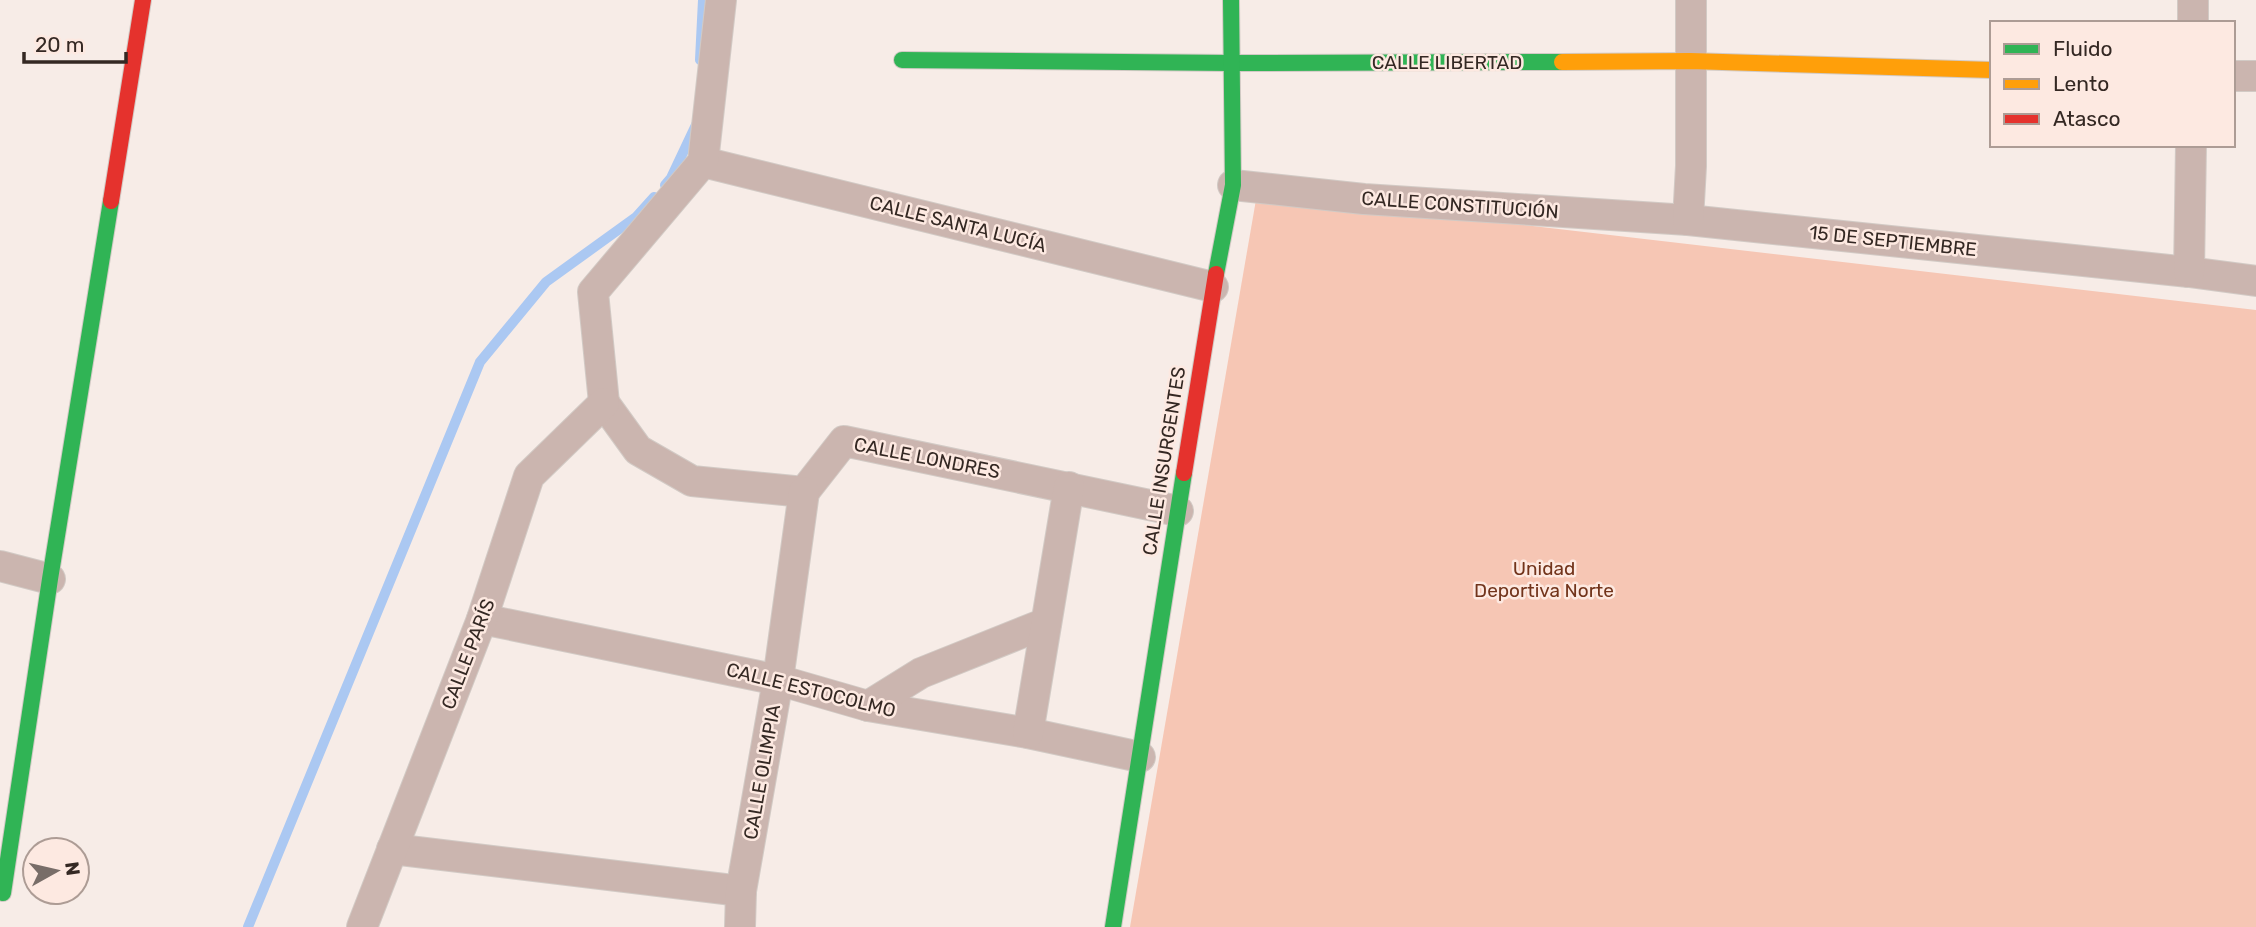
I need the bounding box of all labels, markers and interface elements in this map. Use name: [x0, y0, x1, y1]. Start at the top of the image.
scale bar: [24, 21, 126, 65]
legend: [1990, 21, 2235, 147]
text: 20 m: [35, 32, 84, 57]
text: Fluido: [2053, 36, 2113, 61]
street label: CALLE LIBERTAD: [1372, 51, 1522, 74]
text: Lento: [2053, 71, 2109, 96]
text: Atasco: [2053, 106, 2121, 131]
street label: CALLE CONSTITUCIÓN: [1361, 187, 1559, 223]
street label: CALLE SANTA LUCÍA: [867, 191, 1049, 257]
street label: 15 DE SEPTIEMBRE: [1808, 221, 1978, 261]
street label: CALLE INSURGENTES: [1138, 365, 1190, 557]
street label: CALLE LONDRES: [852, 433, 1002, 483]
park label: Unidad Deportiva Norte: [1474, 557, 1614, 602]
street label: CALLE PARÍS: [436, 596, 500, 712]
street label: CALLE ESTOCOLMO: [724, 658, 898, 722]
street label: CALLE OLIMPIA: [739, 702, 785, 841]
north arrow: [21, 836, 91, 906]
text: N: [60, 860, 85, 877]

